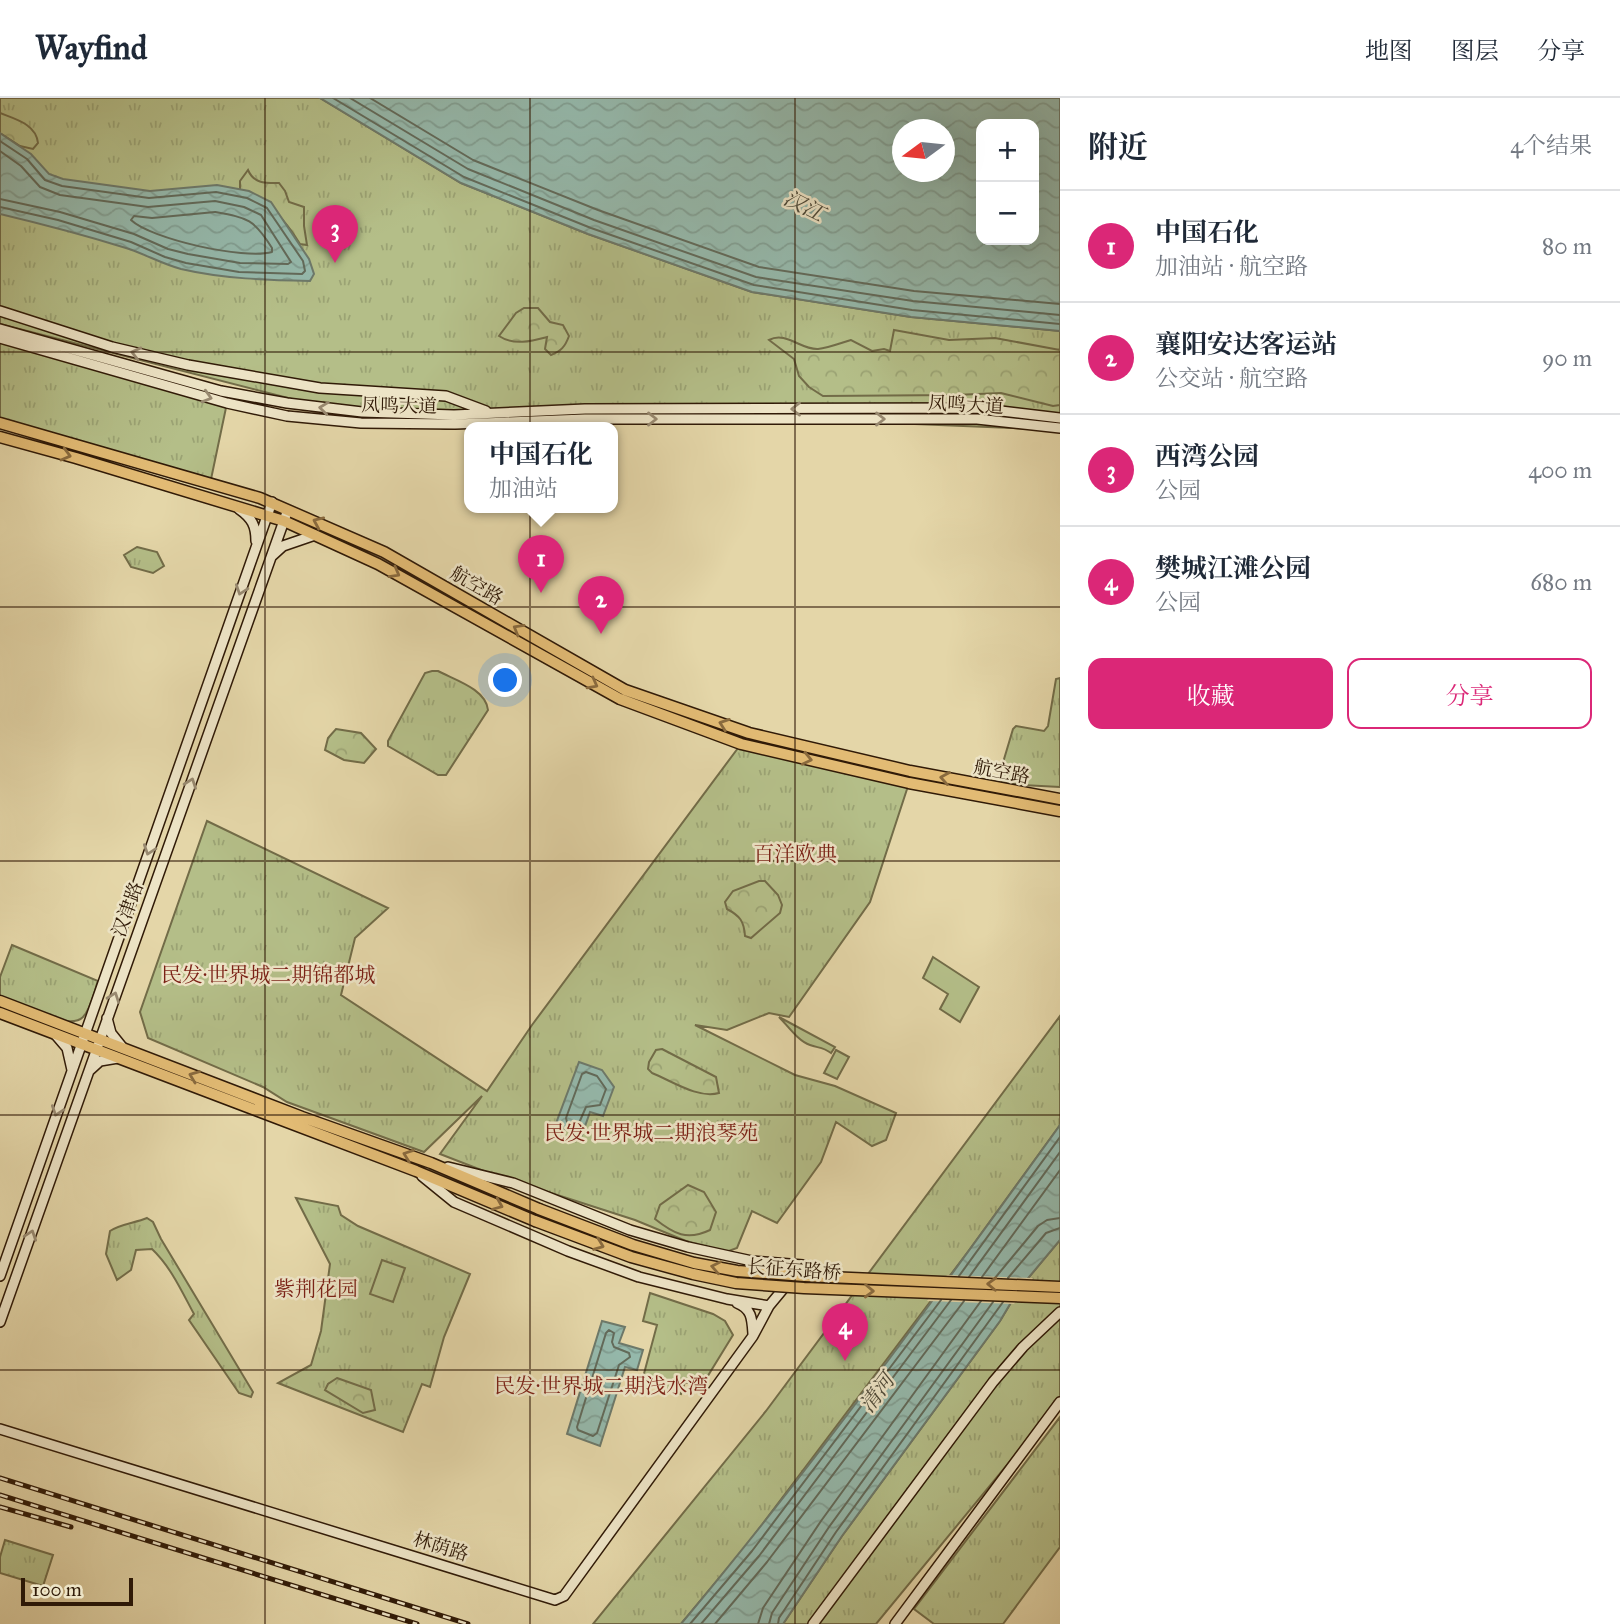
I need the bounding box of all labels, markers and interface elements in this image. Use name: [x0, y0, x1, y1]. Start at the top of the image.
text: Wayfind: [35, 28, 147, 68]
text: 地图: [1365, 36, 1413, 66]
text: 图层: [1451, 36, 1499, 66]
text: 分享: [1537, 36, 1585, 66]
north arrow: [892, 119, 955, 182]
map controls: [976, 119, 1039, 245]
button: +: [976, 119, 1039, 182]
text: 附近: [1088, 129, 1148, 165]
text: 4个结果: [1510, 131, 1592, 159]
button: −: [976, 182, 1039, 245]
water label: 汉江: [779, 185, 831, 228]
pin: 3: [312, 205, 358, 263]
text: 中国石化: [1155, 216, 1259, 248]
text: 1: [1106, 232, 1116, 260]
text: 80 m: [1542, 232, 1592, 260]
text: 加油站 · 航空路: [1155, 252, 1308, 280]
text: 襄阳安达客运站: [1155, 328, 1337, 360]
text: 2: [1105, 344, 1117, 372]
text: 90 m: [1542, 344, 1592, 372]
one-way arrow: [130, 346, 142, 361]
text: 公交站 · 航空路: [1155, 364, 1308, 392]
one-way arrow: [201, 389, 213, 403]
street label: 凤鸣大道: [927, 391, 1005, 418]
street label: 凤鸣大道: [361, 393, 437, 418]
one-way arrow: [318, 400, 330, 415]
one-way arrow: [791, 401, 801, 417]
one-way arrow: [648, 411, 658, 427]
one-way arrow: [875, 411, 886, 427]
popup: [464, 422, 618, 513]
text: 中国石化: [489, 438, 593, 470]
text: 西湾公园: [1155, 440, 1259, 472]
one-way arrow: [60, 447, 72, 461]
text: 3: [1106, 456, 1116, 484]
text: 400 m: [1528, 456, 1592, 484]
text: 加油站: [489, 474, 558, 502]
text: 公园: [1155, 476, 1201, 504]
one-way arrow: [313, 516, 325, 530]
pin: 1: [518, 535, 564, 593]
text: 樊城江滩公园: [1155, 552, 1311, 584]
street label: 航空路: [446, 561, 507, 610]
one-way arrow: [387, 564, 400, 578]
text: 4: [1105, 568, 1117, 596]
text: 680 m: [1530, 568, 1592, 596]
pin: 2: [578, 576, 624, 634]
one-way arrow: [235, 583, 249, 595]
text: 公园: [1155, 588, 1201, 616]
one-way arrow: [513, 624, 526, 637]
button: 收藏: [1088, 658, 1333, 729]
button: 分享: [1347, 658, 1592, 729]
your location: [488, 663, 522, 697]
one-way arrow: [585, 676, 598, 690]
one-way arrow: [718, 718, 730, 732]
one-way arrow: [801, 751, 813, 765]
street label: 航空路: [972, 755, 1032, 788]
one-way arrow: [939, 771, 951, 786]
one-way arrow: [183, 777, 197, 789]
district label: 百洋欧典: [753, 841, 837, 867]
one-way arrow: [143, 844, 157, 856]
street label: 汉津路: [107, 878, 148, 940]
district label: 民发·世界城二期锦都城: [161, 962, 375, 988]
one-way arrow: [106, 991, 120, 1003]
one-way arrow: [189, 1070, 201, 1084]
one-way arrow: [51, 1105, 65, 1117]
district label: 民发·世界城二期浪琴苑: [544, 1120, 758, 1146]
one-way arrow: [402, 1149, 414, 1163]
one-way arrow: [491, 1197, 503, 1211]
one-way arrow: [23, 1229, 37, 1241]
one-way arrow: [592, 1237, 604, 1251]
street label: 长征东路桥: [746, 1255, 842, 1284]
one-way arrow: [710, 1260, 722, 1275]
district label: 紫荆花园: [274, 1276, 358, 1302]
one-way arrow: [986, 1276, 997, 1291]
one-way arrow: [864, 1284, 875, 1299]
pin: 4: [822, 1303, 868, 1361]
water label: 清河: [854, 1365, 902, 1418]
district label: 民发·世界城二期浅水湾: [494, 1373, 708, 1399]
street label: 林荫路: [410, 1527, 471, 1566]
scale bar: [21, 1575, 133, 1607]
text: 100 m: [32, 1578, 82, 1601]

